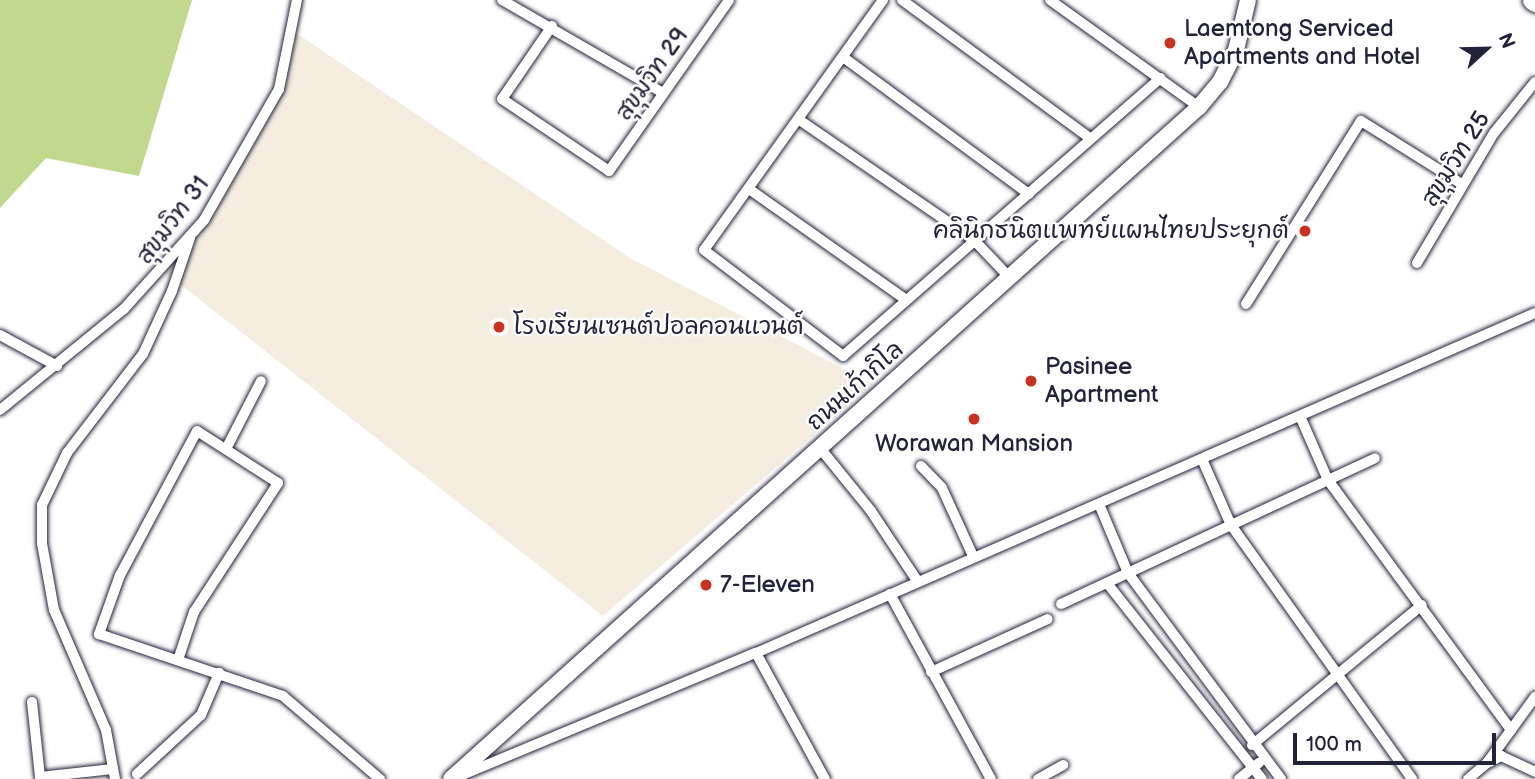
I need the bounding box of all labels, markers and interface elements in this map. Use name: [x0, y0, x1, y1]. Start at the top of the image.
north arrow: [1451, 14, 1521, 84]
place label: Laemtong Serviced Apartments and Hotel: [1184, 15, 1420, 71]
street label: สุขุมวิท 29: [610, 22, 694, 126]
text: N: [1493, 30, 1519, 52]
marker: Laemtong Serviced Apartments and Hotel: [1162, 35, 1178, 51]
street label: สุขุมวิท 25: [1416, 106, 1496, 212]
street label: สุขุมวิท 31: [131, 170, 215, 270]
place label: คลินิกธนิตแพทย์แผนไทยประยุกต์: [933, 217, 1289, 245]
marker: คลินิกธนิตแพทย์แผนไทยประยุกต์: [1295, 221, 1315, 241]
place label: โรงเรียนเซนต์ปอลคอนแวนต์: [513, 313, 804, 341]
marker: โรงเรียนเซนต์ปอลคอนแวนต์: [491, 319, 507, 335]
street label: ถนนเก้ากิโล: [801, 335, 909, 437]
place label: Pasinee Apartment: [1045, 353, 1158, 409]
marker: Pasinee Apartment: [1023, 373, 1039, 389]
marker: Worawan Mansion: [966, 411, 982, 427]
place label: Worawan Mansion: [875, 430, 1073, 458]
place label: 7-Eleven: [720, 571, 815, 599]
marker: 7-Eleven: [698, 577, 714, 593]
scale bar: [1297, 720, 1500, 764]
text: 100 m: [1306, 732, 1362, 757]

